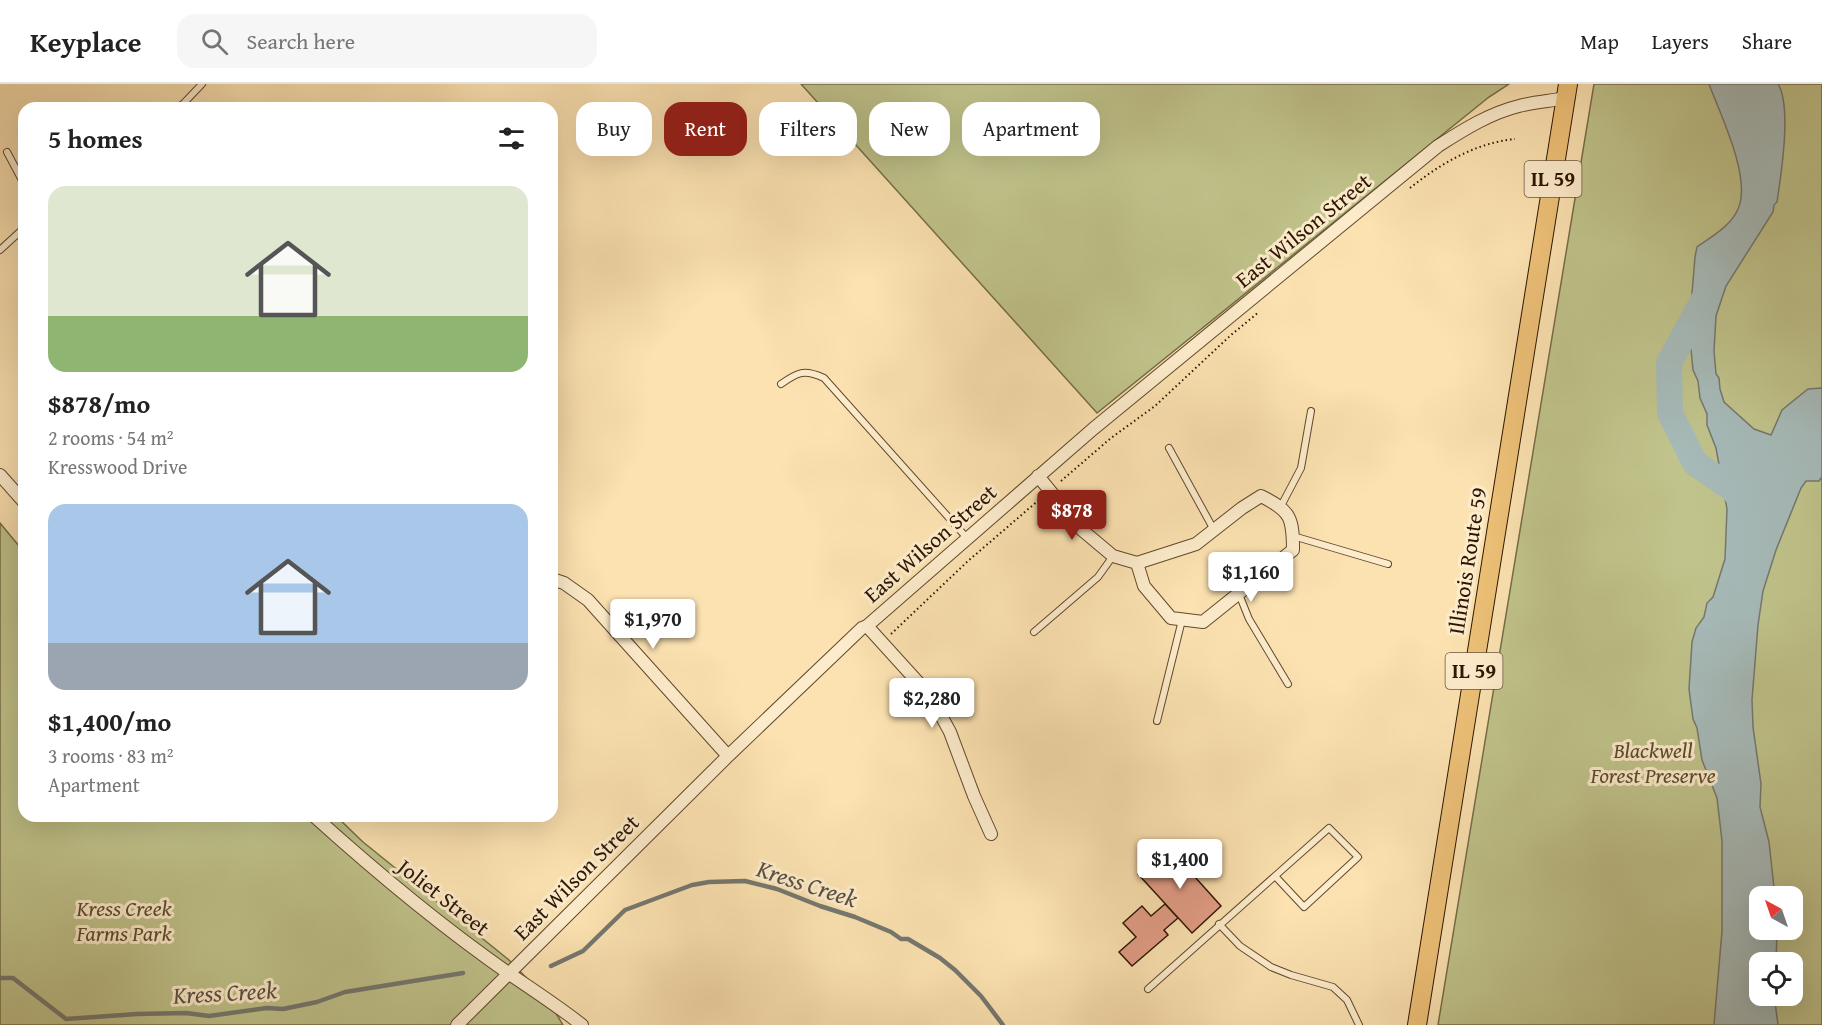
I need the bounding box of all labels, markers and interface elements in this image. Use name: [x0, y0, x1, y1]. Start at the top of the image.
search box: [177, 14, 597, 68]
text: Keyplace: [30, 21, 141, 62]
icon: search: [198, 25, 231, 58]
text: Search here: [246, 25, 355, 57]
text: Map: [1580, 26, 1619, 57]
text: Layers: [1652, 26, 1709, 57]
text: Share: [1742, 26, 1792, 57]
chip: Buy: [576, 102, 652, 156]
chip: Rent: [664, 102, 747, 156]
chip: Filters: [759, 102, 857, 156]
chip: New: [869, 102, 950, 156]
chip: Apartment: [962, 102, 1100, 156]
text: 5 homes: [48, 119, 143, 158]
icon: filters: [495, 122, 528, 155]
road number: IL 59: [1524, 161, 1582, 197]
street label: East Wilson Street: [1228, 165, 1378, 295]
icon: home: [234, 225, 342, 333]
text: $878/mo: [48, 384, 150, 423]
text: 2 rooms · 54 m²: [48, 423, 174, 452]
text: Kresswood Drive: [48, 452, 187, 481]
street label: East Wilson Street: [857, 476, 1004, 610]
street label: Illinois Route 59: [1440, 485, 1494, 637]
pin: $878: [1036, 490, 1108, 541]
text: $878: [1051, 495, 1093, 524]
icon: home: [234, 543, 342, 651]
pin: $1,160: [1202, 552, 1300, 603]
text: $1,160: [1222, 557, 1280, 586]
pin: $1,970: [604, 599, 702, 650]
text: $1,970: [624, 604, 682, 633]
road number: IL 59: [1446, 653, 1502, 689]
pin: $2,280: [883, 678, 981, 729]
text: $2,280: [903, 683, 961, 712]
text: $1,400/mo: [48, 702, 171, 741]
park label: Blackwell Forest Preserve: [1589, 734, 1716, 791]
text: 3 rooms · 83 m²: [48, 741, 174, 770]
text: Apartment: [48, 770, 140, 799]
street label: East Wilson Street: [506, 807, 646, 947]
pin: $1,400: [1131, 839, 1229, 890]
text: $1,400: [1151, 844, 1209, 873]
street label: Joliet Street: [389, 849, 497, 943]
water label: Kress Creek: [751, 851, 862, 916]
north arrow: [1749, 886, 1803, 940]
map controls: [1749, 886, 1803, 1006]
park label: Kress Creek Farms Park: [75, 892, 173, 949]
button: locate: [1749, 952, 1803, 1006]
water label: Kress Creek: [171, 972, 278, 1013]

